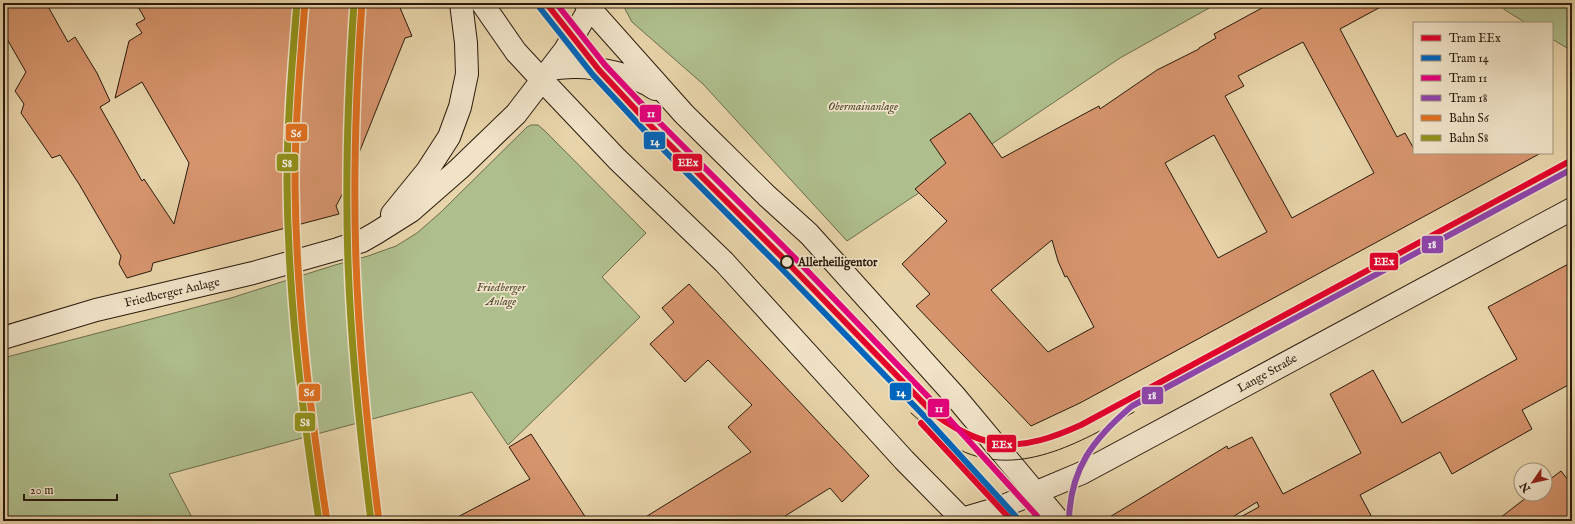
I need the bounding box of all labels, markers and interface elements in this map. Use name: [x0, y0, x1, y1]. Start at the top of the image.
legend: [1413, 22, 1553, 154]
text: Tram EEx: [1449, 31, 1501, 46]
text: Tram 14: [1449, 51, 1489, 66]
text: Tram 11: [1449, 71, 1487, 86]
text: Tram 18: [1449, 91, 1488, 106]
park label: Obermainanlage: [828, 99, 898, 115]
line badge: 11: [639, 104, 662, 123]
text: 11: [647, 107, 655, 121]
text: Bahn S6: [1449, 111, 1490, 126]
line badge: S6: [285, 123, 308, 142]
text: S6: [291, 127, 302, 141]
line badge: 14: [643, 131, 666, 150]
text: Bahn S8: [1449, 131, 1489, 146]
text: 14: [650, 135, 660, 149]
line badge: S8: [276, 153, 299, 172]
line badge: EEx: [672, 153, 703, 172]
text: EEx: [678, 156, 699, 170]
text: S8: [282, 157, 292, 171]
line badge: 18: [1421, 235, 1444, 254]
text: 18: [1428, 238, 1436, 252]
line badge: EEx: [1369, 252, 1399, 271]
marker: Allerheiligentor: [780, 255, 794, 269]
place label: Allerheiligentor: [797, 255, 878, 271]
text: EEx: [1374, 255, 1395, 269]
street label: Friedberger Anlage: [123, 274, 222, 311]
park label: Friedberger Anlage: [476, 280, 527, 310]
street label: Lange Straße: [1235, 351, 1300, 396]
line badge: 14: [889, 382, 912, 401]
line badge: S6: [298, 383, 321, 402]
text: S6: [304, 386, 315, 400]
text: 14: [896, 386, 906, 400]
line badge: 18: [1141, 386, 1164, 405]
text: 18: [1148, 389, 1156, 403]
line badge: 11: [927, 398, 950, 418]
text: 11: [935, 402, 943, 416]
line badge: S8: [294, 412, 316, 432]
text: S8: [300, 416, 310, 430]
line badge: EEx: [986, 434, 1017, 453]
text: EEx: [992, 438, 1013, 452]
north arrow: [1513, 462, 1553, 502]
scale bar: [24, 476, 117, 502]
text: N: [1517, 479, 1535, 496]
text: 20 m: [30, 483, 53, 498]

